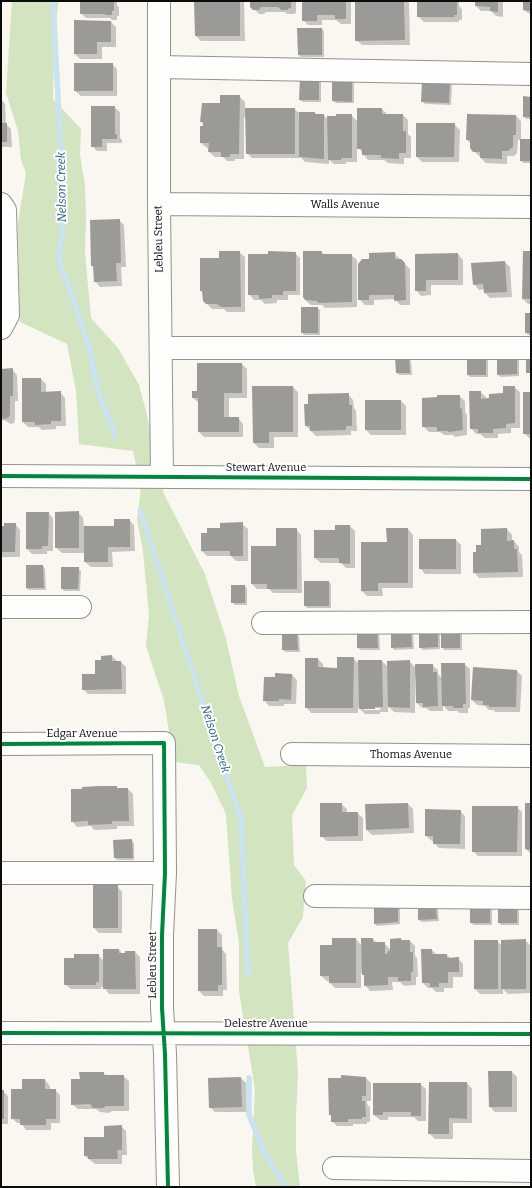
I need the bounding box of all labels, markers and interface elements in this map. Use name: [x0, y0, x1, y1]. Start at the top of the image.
water label: Nelson Creek: [54, 152, 70, 222]
street label: Walls Avenue: [311, 198, 379, 212]
street label: Lebleu Street: [152, 205, 166, 273]
street label: Stewart Avenue: [226, 461, 306, 475]
water label: Nelson Creek: [197, 703, 233, 775]
street label: Edgar Avenue: [47, 727, 117, 741]
street label: Thomas Avenue: [370, 748, 452, 762]
street label: Lebleu Street: [146, 931, 160, 999]
street label: Delestre Avenue: [224, 1017, 308, 1031]

